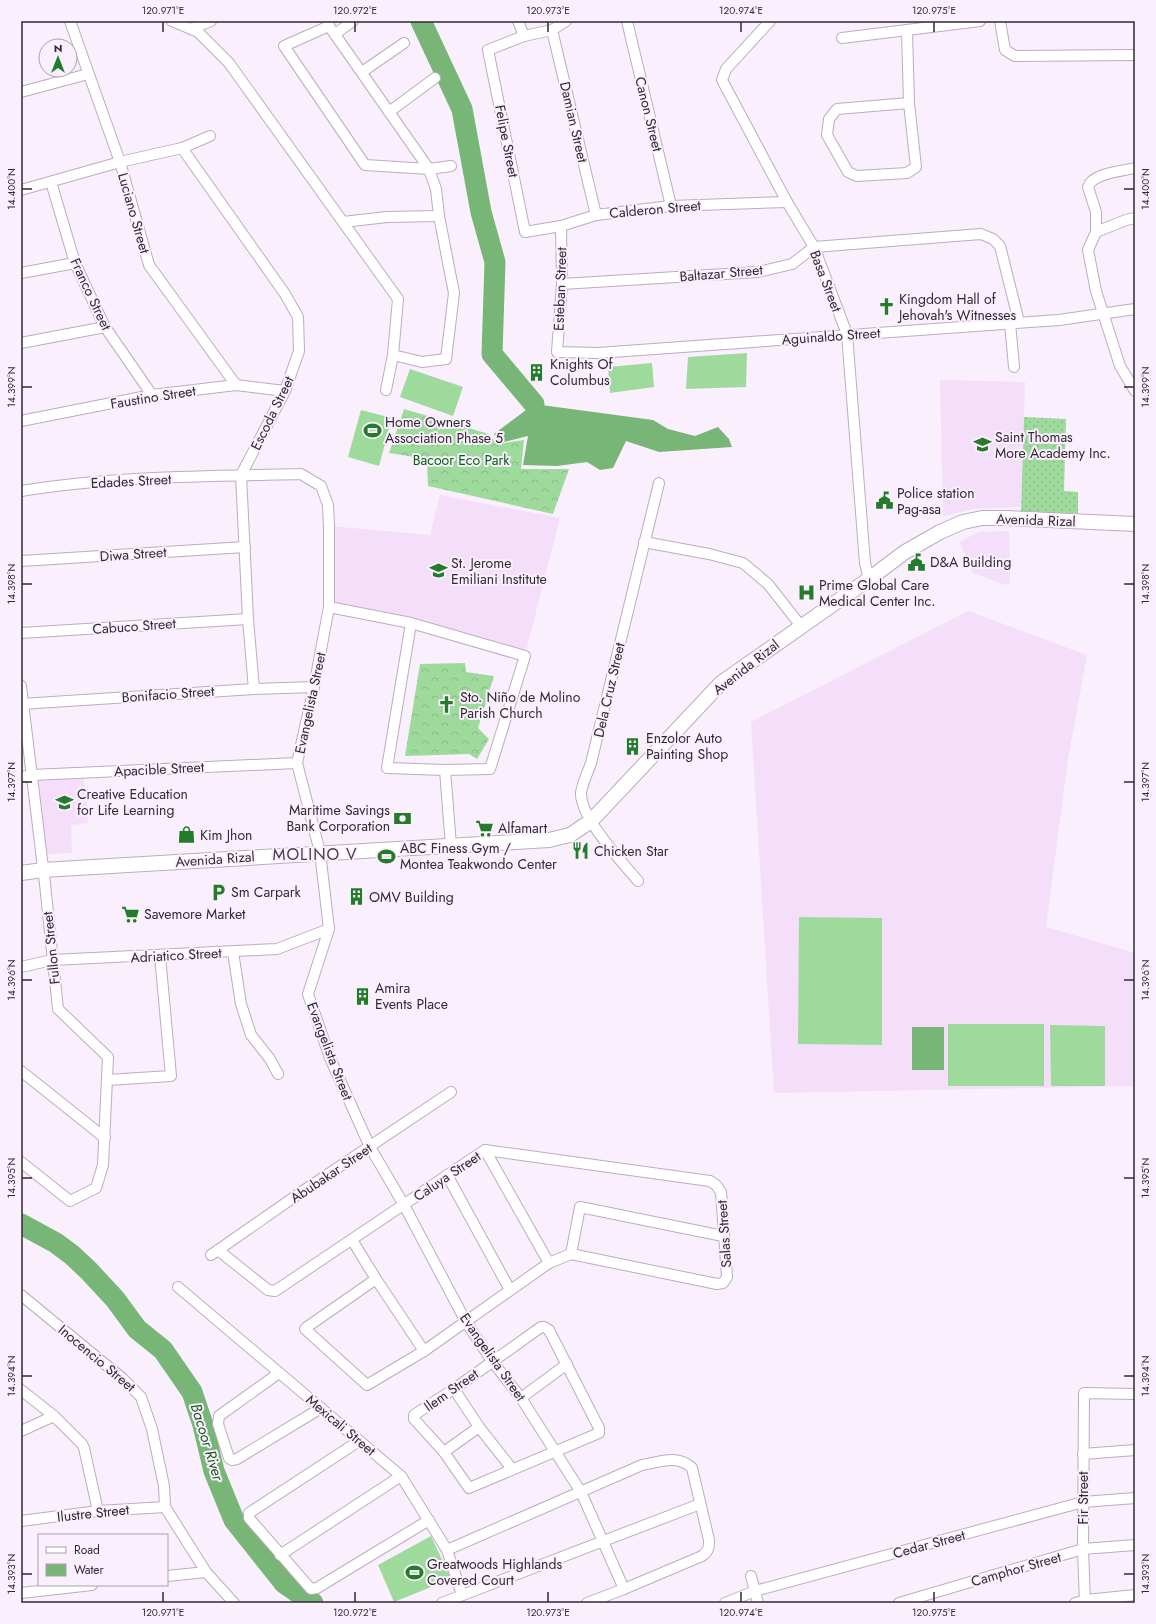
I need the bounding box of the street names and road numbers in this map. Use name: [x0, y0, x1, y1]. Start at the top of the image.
street label: Canon Street: [630, 75, 668, 154]
street label: Damian Street: [555, 80, 593, 165]
street label: Felipe Street: [490, 103, 524, 180]
street label: Luciano Street: [113, 170, 155, 256]
street label: Calderon Street: [608, 195, 702, 223]
street label: Esteban Street: [549, 246, 571, 331]
street label: Basa Street: [805, 247, 847, 315]
street label: Franco Street: [66, 255, 117, 334]
street label: Baltazar Street: [679, 259, 764, 287]
street label: Aguinaldo Street: [781, 323, 882, 349]
street label: Escoda Street: [245, 372, 299, 453]
street label: Faustino Street: [109, 380, 198, 414]
street label: Edades Street: [90, 469, 173, 493]
street label: Avenida Rizal: [996, 509, 1076, 531]
street label: Diwa Street: [99, 542, 168, 566]
street label: Cabuco Street: [92, 613, 177, 639]
street label: Avenida Rizal: [709, 635, 783, 699]
street label: Dela Cruz Street: [588, 640, 630, 739]
street label: Evangelista Street: [289, 650, 331, 756]
street label: Bonifacio Street: [121, 681, 216, 707]
street label: Apacible Street: [113, 757, 205, 781]
street label: Avenida Rizal: [175, 846, 255, 872]
street label: Fullon Street: [37, 910, 65, 985]
street label: Adriatico Street: [130, 943, 223, 967]
street label: Evangelista Street: [302, 999, 358, 1103]
street label: Abubakar Street: [286, 1138, 376, 1208]
street label: Caluya Street: [409, 1146, 485, 1206]
street label: Salas Street: [712, 1199, 736, 1268]
street label: Evangelista Street: [455, 1309, 531, 1406]
street label: Inocencio Street: [54, 1320, 140, 1397]
street label: Ilem Street: [420, 1364, 483, 1416]
street label: Mexicali Street: [302, 1390, 381, 1461]
street label: Fir Street: [1073, 1471, 1093, 1525]
street label: Ilustre Street: [56, 1499, 131, 1527]
street label: Cedar Street: [891, 1525, 968, 1563]
street label: Camphor Street: [969, 1546, 1064, 1591]

